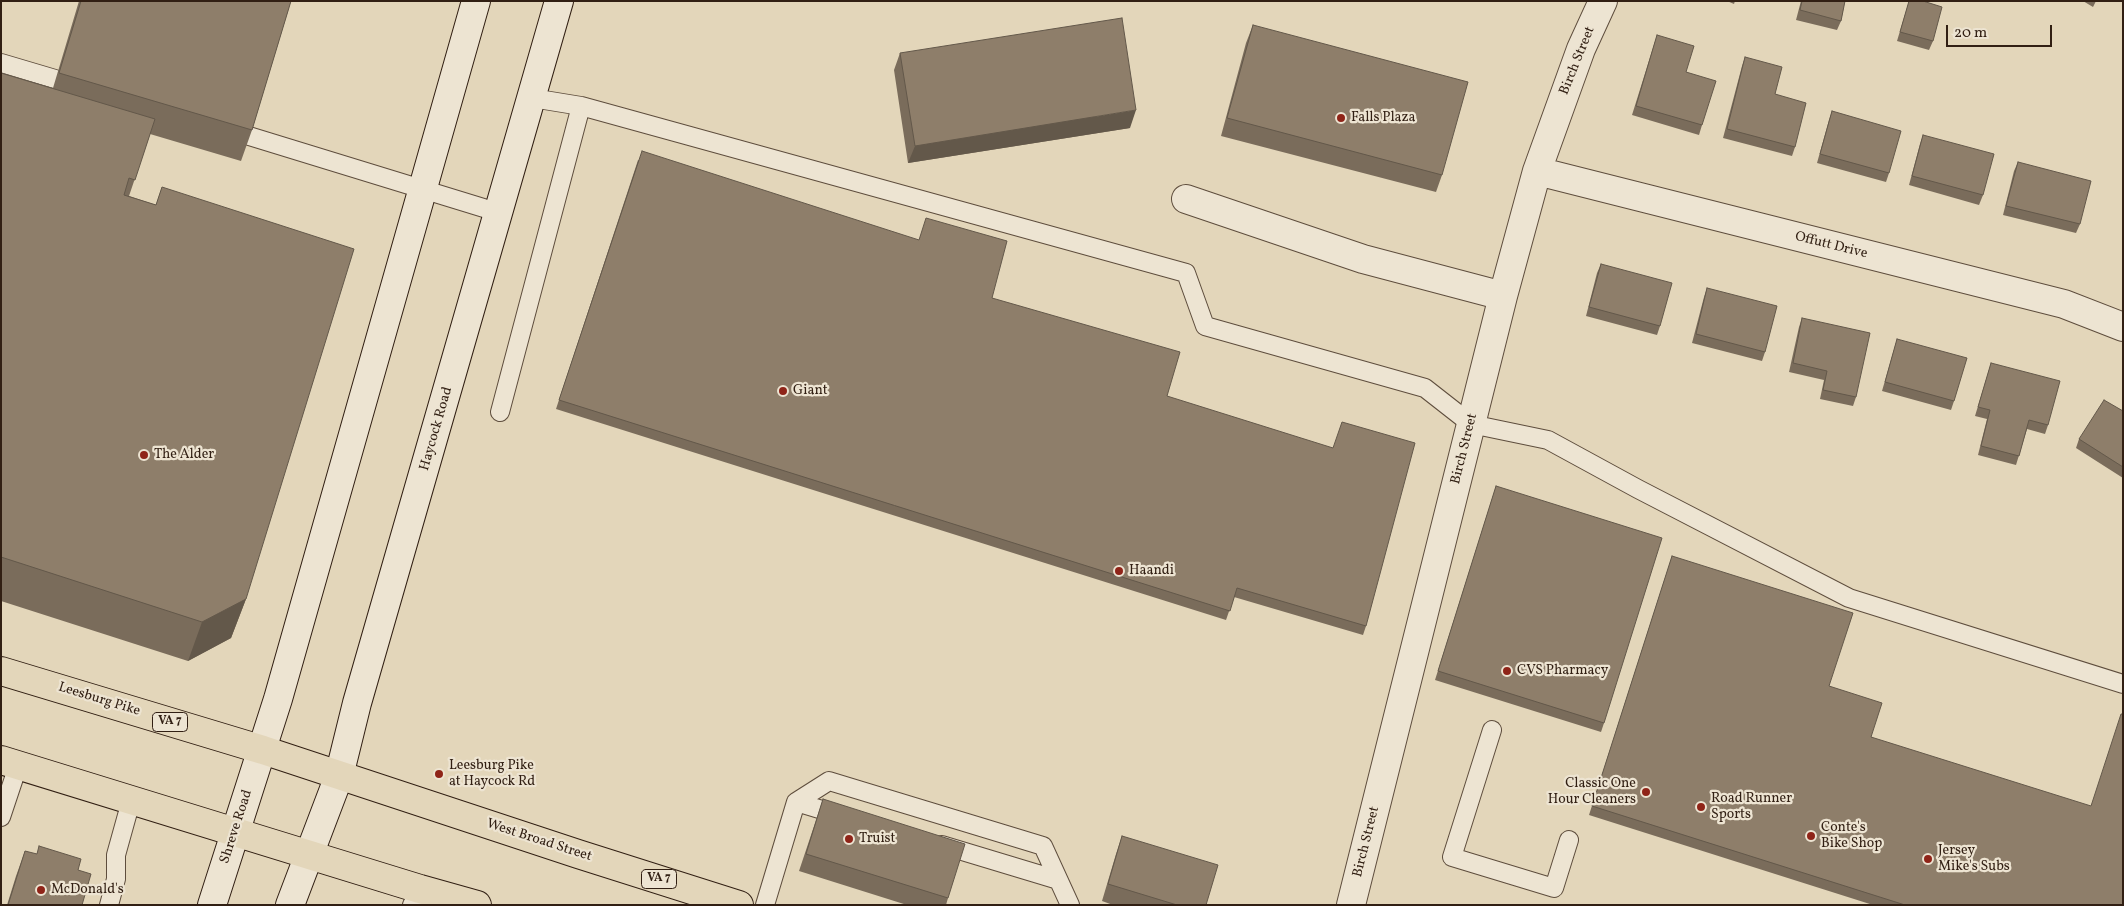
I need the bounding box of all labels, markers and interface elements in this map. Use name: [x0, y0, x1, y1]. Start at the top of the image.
scale bar: [1949, 15, 2055, 47]
text: 20 m: [1954, 23, 1987, 44]
street label: Birch Street: [1557, 24, 1599, 98]
place label: Falls Plaza: [1351, 110, 1416, 126]
marker: Falls Plaza: [1335, 112, 1347, 124]
street label: Offutt Drive: [1793, 229, 1869, 263]
place label: Giant: [793, 383, 828, 399]
street label: Haycock Road: [417, 385, 457, 473]
marker: Giant: [777, 385, 789, 397]
street label: Birch Street: [1448, 412, 1482, 486]
place label: The Alder: [154, 447, 214, 463]
marker: The Alder: [138, 449, 150, 461]
place label: Haandi: [1129, 563, 1174, 579]
marker: Haandi: [1113, 565, 1125, 577]
place label: CVS Pharmacy: [1517, 663, 1608, 679]
marker: CVS Pharmacy: [1501, 665, 1513, 677]
street label: Leesburg Pike: [56, 680, 142, 720]
road number: VA 7: [152, 712, 188, 732]
place label: Leesburg Pike at Haycock Rd: [449, 758, 535, 790]
marker: Leesburg Pike at Haycock Rd: [433, 768, 445, 780]
place label: Classic One Hour Cleaners: [1548, 776, 1636, 809]
marker: Classic One Hour Cleaners: [1640, 786, 1652, 798]
street label: Shreve Road: [217, 788, 257, 866]
place label: Road Runner Sports: [1711, 791, 1792, 824]
marker: Road Runner Sports: [1695, 801, 1707, 813]
street label: Birch Street: [1350, 805, 1384, 879]
street label: West Broad Street: [484, 816, 594, 866]
place label: Conte's Bike Shop: [1821, 820, 1882, 852]
marker: Conte's Bike Shop: [1805, 830, 1817, 842]
place label: Truist: [859, 831, 896, 847]
marker: Truist: [843, 833, 855, 845]
place label: Jersey Mike's Subs: [1938, 843, 2010, 876]
marker: Jersey Mike's Subs: [1922, 853, 1934, 865]
road number: VA 7: [642, 870, 676, 889]
place label: McDonald's: [51, 882, 124, 898]
marker: McDonald's: [35, 884, 47, 896]

